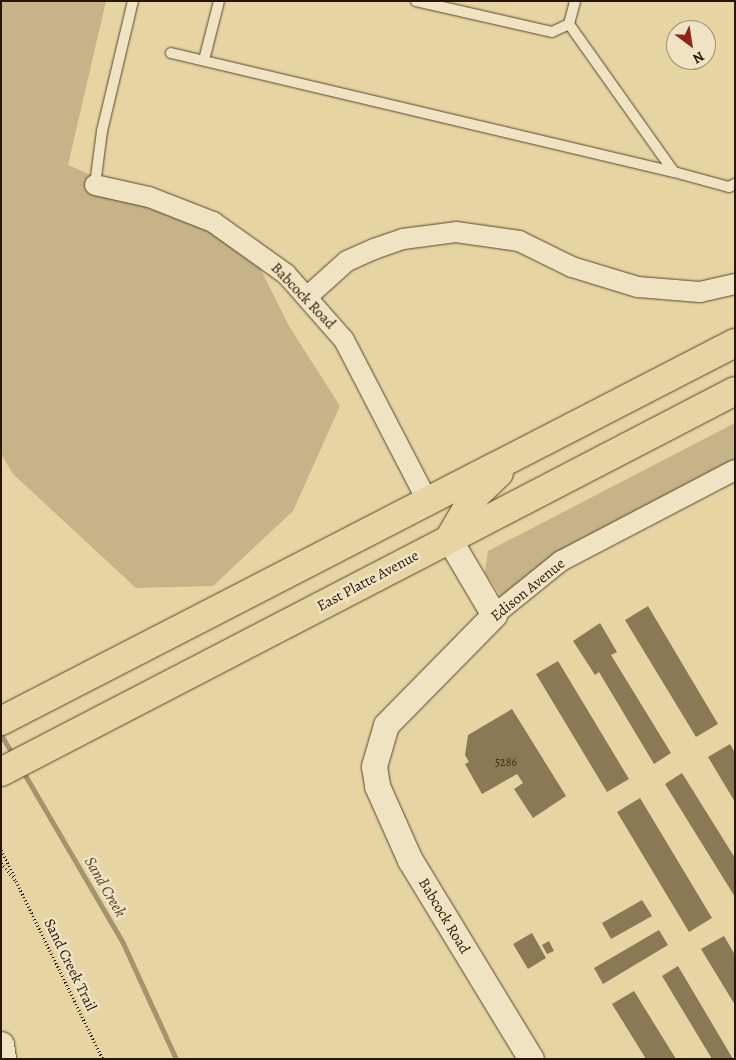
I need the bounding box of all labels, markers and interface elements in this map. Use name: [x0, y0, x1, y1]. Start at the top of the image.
north arrow: [666, 20, 716, 70]
text: N: [689, 47, 708, 68]
street label: Babcock Road: [267, 259, 339, 333]
street label: East Platte Avenue: [314, 547, 422, 615]
street label: Edison Avenue: [487, 555, 569, 625]
house number: 5286: [495, 756, 517, 770]
water label: Sand Creek: [80, 853, 130, 921]
street label: Babcock Road: [414, 875, 474, 957]
street label: Sand Creek Trail: [40, 916, 100, 1014]

